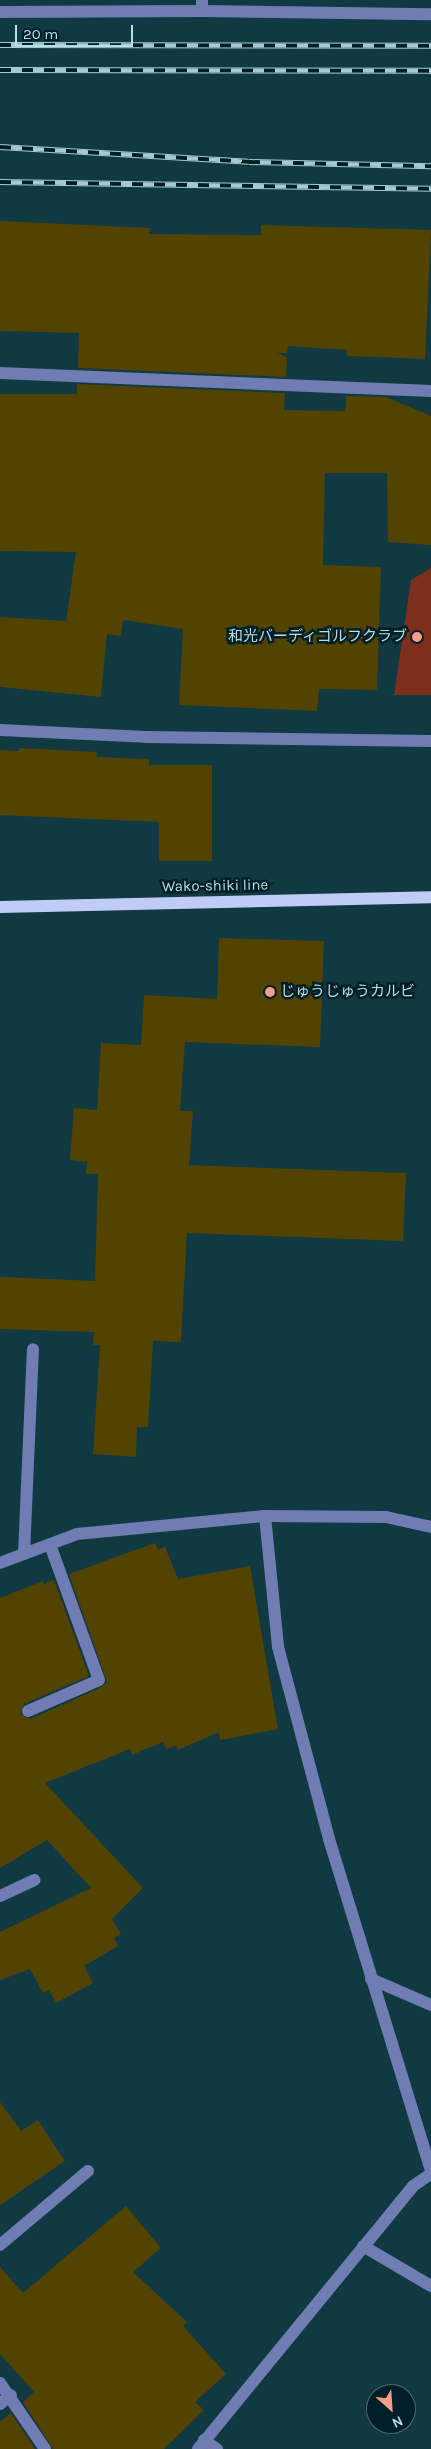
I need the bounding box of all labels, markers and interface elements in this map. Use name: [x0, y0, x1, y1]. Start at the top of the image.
scale bar: [18, 15, 135, 47]
text: 20 m: [23, 25, 58, 43]
place label: 和光バーディゴルフクラブ: [227, 628, 407, 646]
marker: 和光バーディゴルフクラブ: [411, 631, 423, 643]
street label: Wako-shiki line: [162, 876, 268, 896]
place label: じゅうじゅうカルビ: [280, 983, 415, 1001]
marker: じゅうじゅうカルビ: [264, 986, 276, 998]
north arrow: [366, 2384, 416, 2434]
text: N: [389, 2412, 406, 2432]

